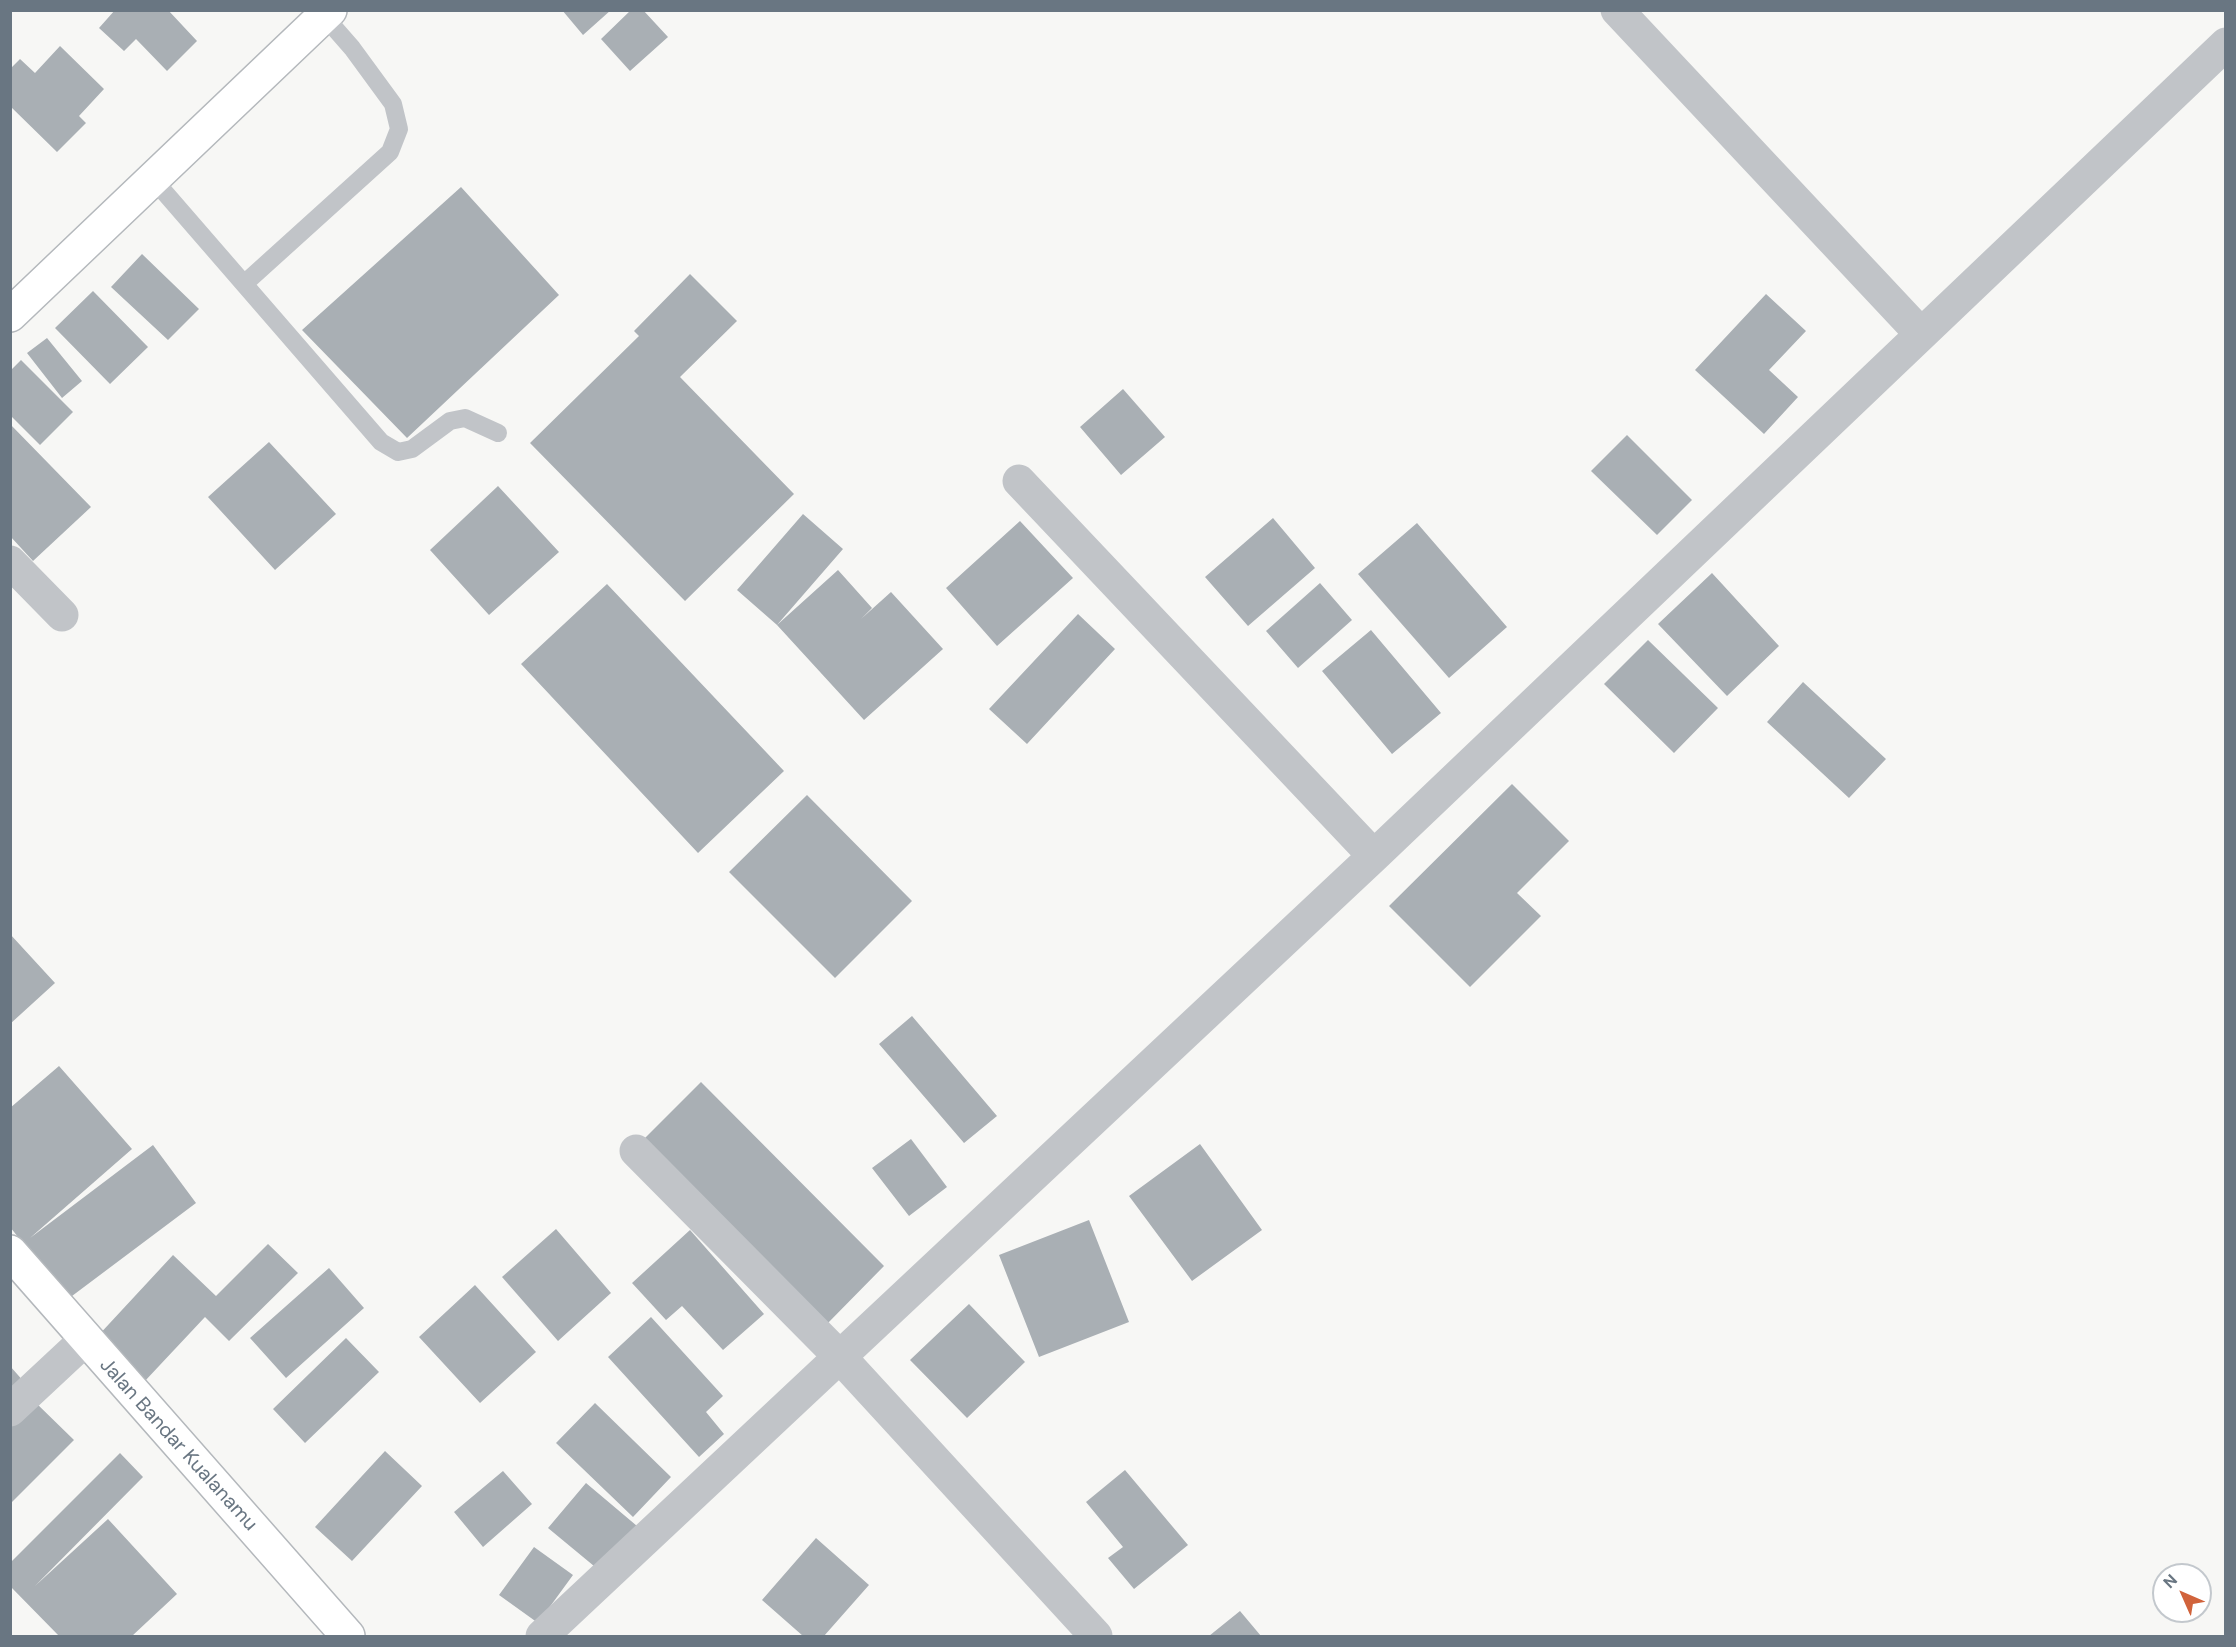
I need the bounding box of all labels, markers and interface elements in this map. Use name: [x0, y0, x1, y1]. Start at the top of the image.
street label: Jalan Bandar Kualanamu: [94, 1354, 262, 1536]
north arrow: [2152, 1563, 2212, 1623]
text: N: [2159, 1570, 2182, 1593]

